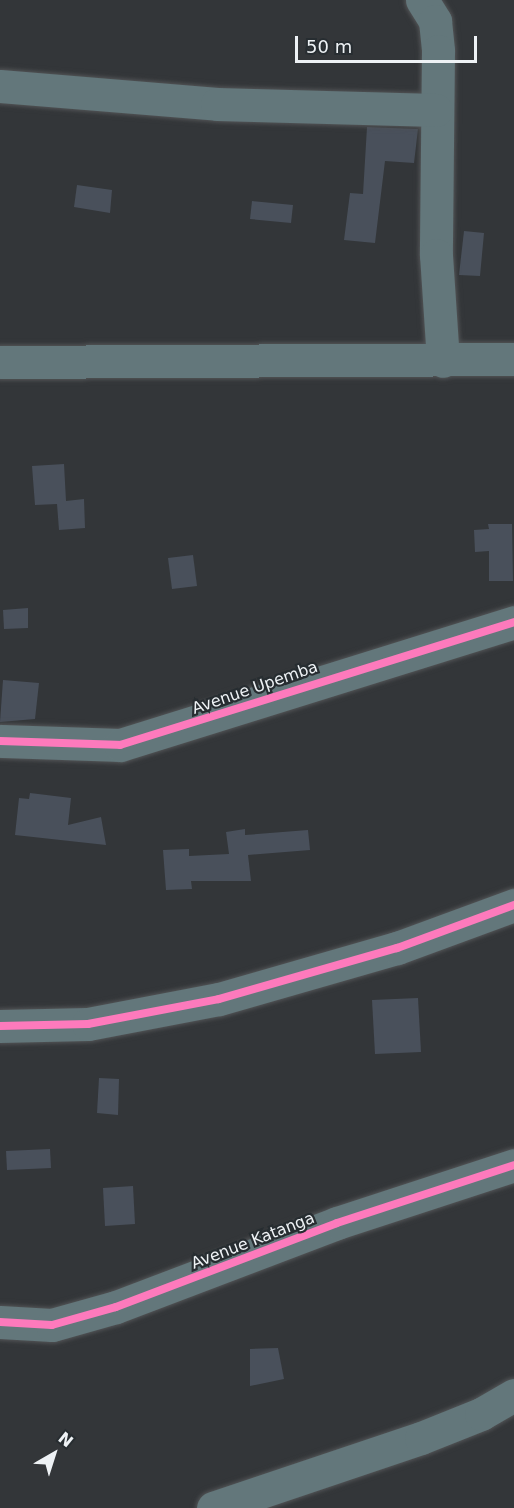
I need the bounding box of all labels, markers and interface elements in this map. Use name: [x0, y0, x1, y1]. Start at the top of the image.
scale bar: [298, 24, 480, 62]
text: 50 m: [306, 36, 352, 57]
street label: Avenue Upemba: [190, 657, 320, 719]
street label: Avenue Katanga: [189, 1209, 317, 1273]
north arrow: [24, 1424, 84, 1484]
text: N: [54, 1428, 77, 1451]

